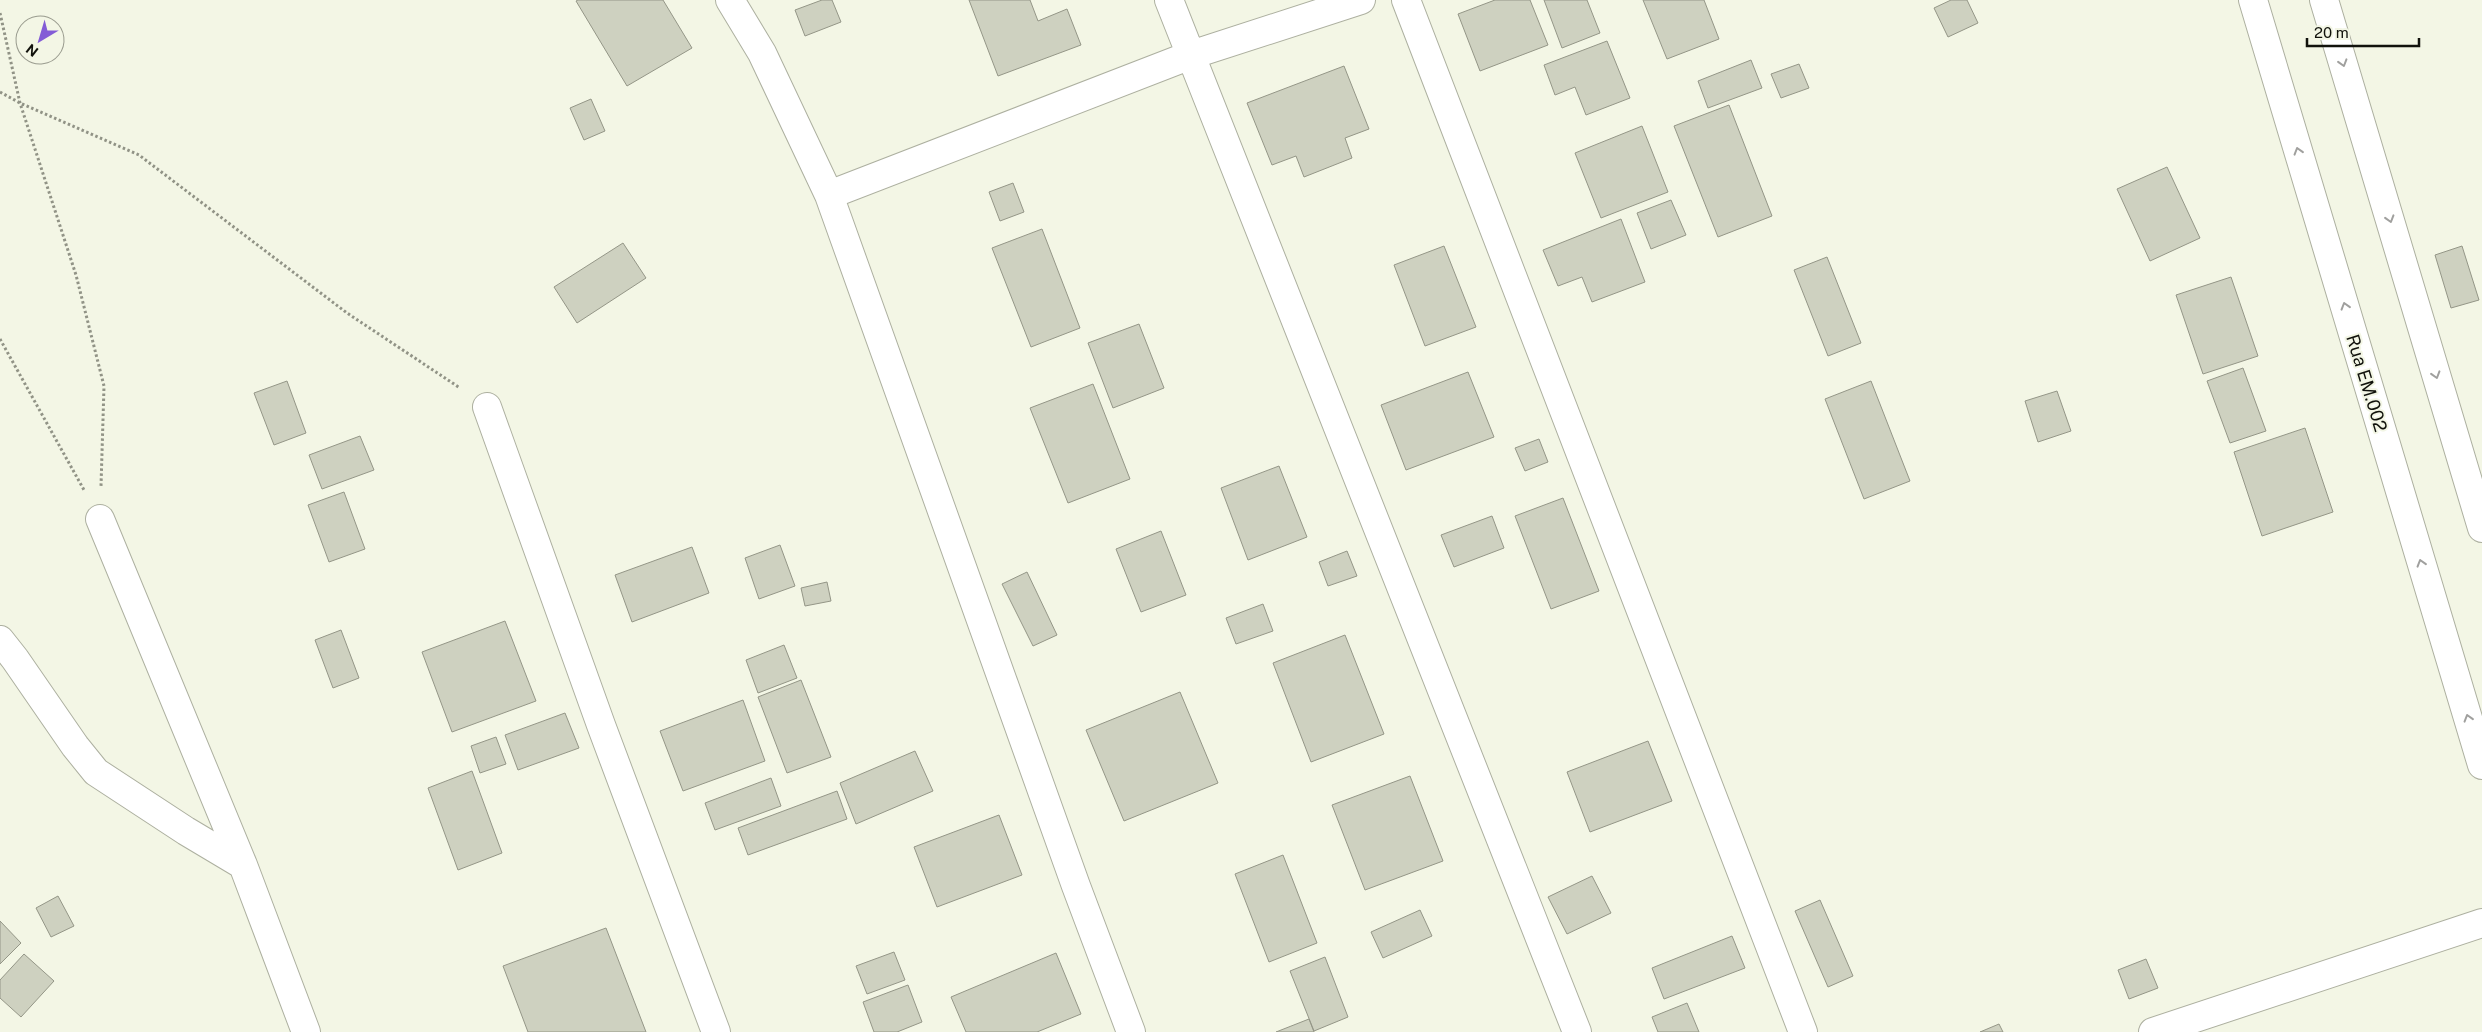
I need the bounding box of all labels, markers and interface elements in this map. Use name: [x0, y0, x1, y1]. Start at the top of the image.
north arrow: [15, 15, 65, 65]
scale bar: [2307, 15, 2420, 47]
text: 20 m: [2314, 24, 2349, 41]
text: N: [23, 41, 41, 60]
one-way arrow: [2337, 59, 2347, 67]
one-way arrow: [2293, 147, 2303, 155]
one-way arrow: [2384, 215, 2394, 223]
one-way arrow: [2340, 303, 2350, 311]
street label: Rua EM.002: [2342, 332, 2392, 434]
one-way arrow: [2431, 370, 2441, 378]
one-way arrow: [2417, 559, 2427, 567]
one-way arrow: [2464, 715, 2474, 723]

